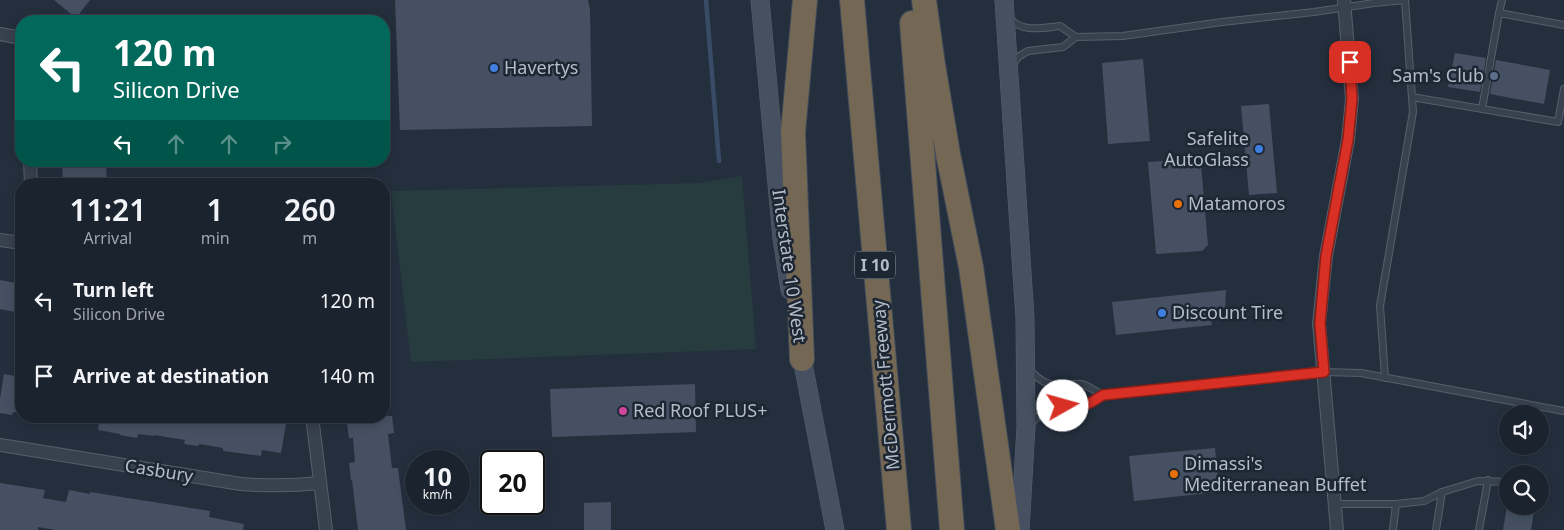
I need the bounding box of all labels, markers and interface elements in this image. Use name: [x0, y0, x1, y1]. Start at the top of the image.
text: 120 m: [113, 29, 216, 76]
icon: left: [30, 35, 95, 100]
pin: [1329, 41, 1371, 83]
icon: arrive: [1336, 48, 1364, 76]
place label: Havertys: [504, 55, 578, 79]
marker: Havertys: [488, 62, 500, 74]
place label: Sam's Club: [1392, 63, 1484, 87]
marker: Sam's Club: [1488, 70, 1500, 82]
text: Silicon Drive: [113, 74, 240, 104]
place label: Safelite AutoGlass: [1164, 126, 1249, 171]
icon: left: [109, 130, 137, 158]
icon: ahead: [162, 130, 190, 158]
icon: ahead: [215, 130, 243, 158]
icon: right: [268, 130, 296, 158]
marker: Safelite AutoGlass: [1253, 143, 1265, 155]
street label: Interstate 10 West: [767, 188, 813, 345]
text: 11:21: [69, 189, 146, 230]
text: 1: [207, 189, 224, 230]
text: 260: [284, 189, 336, 230]
place label: Matamoros: [1188, 191, 1285, 215]
marker: Matamoros: [1172, 198, 1184, 210]
text: Arrival: [83, 227, 132, 249]
text: min: [201, 227, 230, 249]
text: m: [302, 227, 317, 249]
road number: I 10: [855, 252, 895, 278]
text: Turn left: [73, 277, 154, 303]
icon: left: [30, 287, 58, 315]
text: 120 m: [320, 288, 375, 314]
street label: McDermott Freeway: [866, 298, 904, 471]
place label: Discount Tire: [1172, 300, 1283, 324]
text: Silicon Drive: [73, 303, 165, 325]
marker: Discount Tire: [1156, 307, 1168, 319]
icon: arrive: [30, 362, 58, 390]
text: Arrive at destination: [73, 363, 269, 389]
text: 140 m: [320, 363, 375, 389]
position arrow: [1036, 379, 1088, 431]
place label: Red Roof PLUS+: [633, 398, 767, 422]
marker: Red Roof PLUS+: [617, 405, 629, 417]
map controls: [1499, 405, 1549, 515]
button: sound: [1499, 405, 1549, 455]
speed limit sign: 20: [480, 450, 545, 515]
place label: Dimassi's Mediterranean Buffet: [1184, 451, 1367, 496]
street label: Casbury: [123, 453, 196, 487]
text: 10: [423, 459, 452, 493]
button: search: [1499, 465, 1549, 515]
marker: Dimassi's Mediterranean Buffet: [1168, 468, 1180, 480]
text: km/h: [423, 486, 452, 503]

